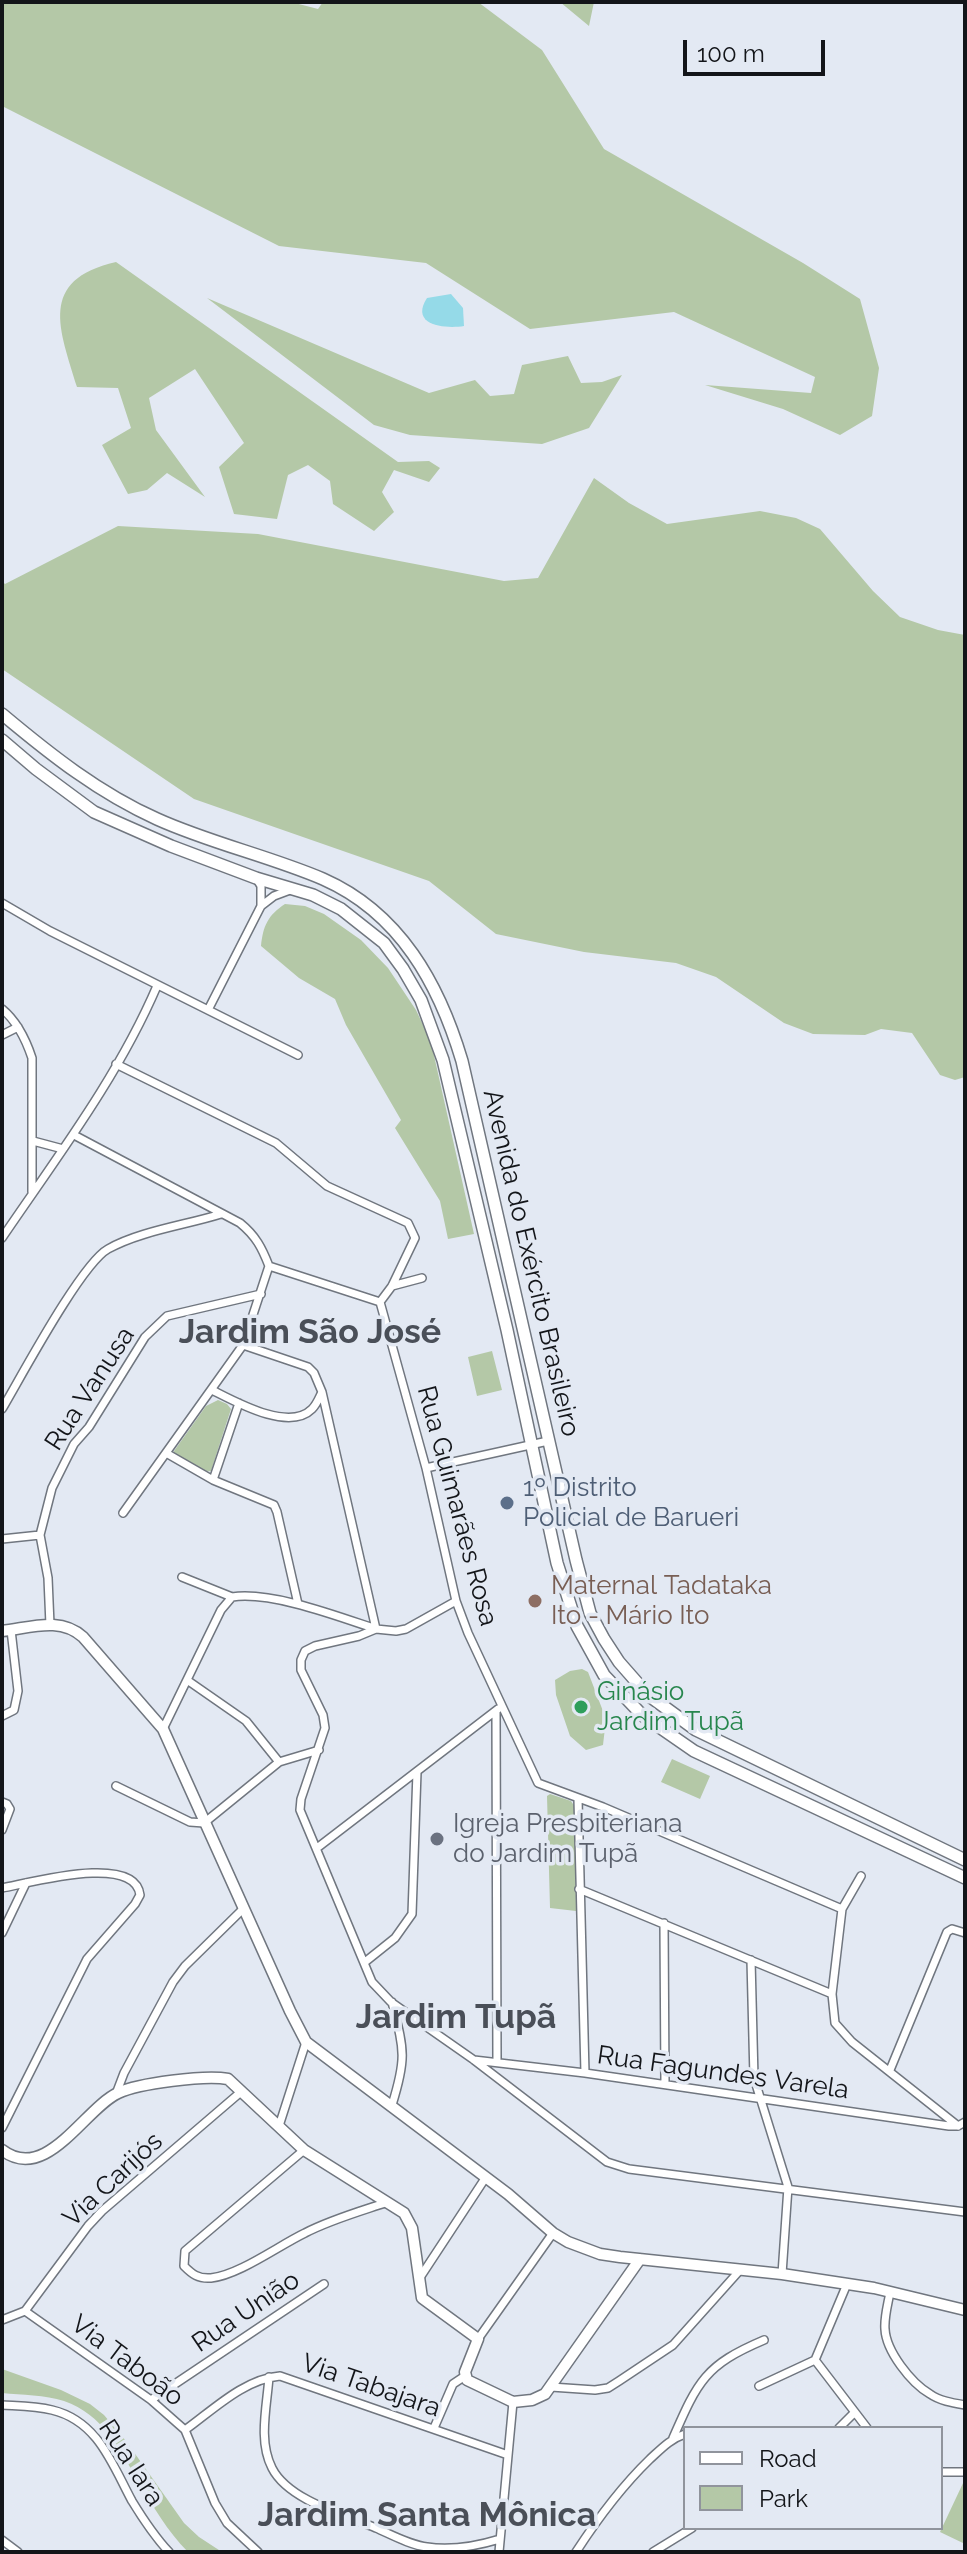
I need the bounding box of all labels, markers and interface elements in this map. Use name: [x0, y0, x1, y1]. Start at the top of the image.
scale bar: [687, 24, 829, 74]
text: 100 m: [697, 39, 765, 68]
street label: Avenida do Exército Brasileiro: [476, 1086, 586, 1440]
district label: Jardim São José: [179, 1313, 441, 1353]
street label: Rua Vanusa: [39, 1321, 141, 1457]
street label: Rua Guimarães Rosa: [410, 1383, 504, 1629]
place label: 1º Distrito Policial de Barueri: [523, 1472, 739, 1534]
marker: 1º Distrito Policial de Barueri: [498, 1494, 516, 1512]
place label: Maternal Tadataka Ito - Mário Ito: [551, 1570, 772, 1632]
marker: Maternal Tadataka Ito - Mário Ito: [526, 1592, 544, 1610]
place label: Ginásio Jardim Tupã: [597, 1676, 744, 1738]
marker: Ginásio Jardim Tupã: [572, 1698, 590, 1716]
place label: Igreja Presbiteriana do Jardim Tupã: [453, 1808, 682, 1870]
marker: Igreja Presbiteriana do Jardim Tupã: [428, 1830, 446, 1848]
district label: Jardim Tupã: [356, 1998, 556, 2038]
street label: Rua Fagundes Varela: [595, 2040, 851, 2106]
street label: Via Carijós: [57, 2126, 169, 2234]
street label: Rua União: [186, 2265, 306, 2359]
street label: Via Taboão: [65, 2309, 189, 2413]
street label: Via Tabajara: [297, 2348, 445, 2424]
street label: Rua Iara: [92, 2414, 170, 2512]
legend: [683, 2426, 943, 2530]
text: Road: [759, 2444, 817, 2473]
text: Park: [759, 2484, 808, 2513]
district label: Jardim Santa Mônica: [258, 2496, 596, 2536]

